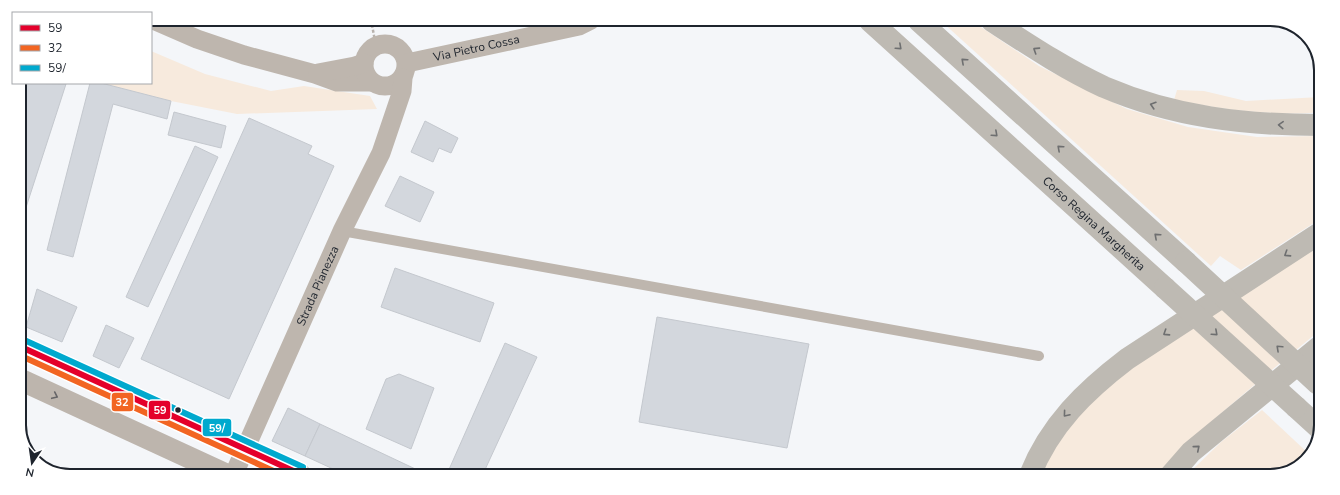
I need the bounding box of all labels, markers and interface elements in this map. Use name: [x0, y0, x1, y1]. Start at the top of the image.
legend: [12, 12, 152, 84]
text: 59: [48, 20, 62, 36]
street label: Via Pietro Cossa: [431, 31, 521, 65]
text: 32: [48, 40, 62, 56]
one-way arrow: [894, 42, 902, 50]
one-way arrow: [1033, 47, 1040, 54]
one-way arrow: [961, 59, 969, 66]
text: 59/: [48, 60, 66, 76]
one-way arrow: [1150, 101, 1157, 110]
one-way arrow: [1278, 120, 1284, 129]
one-way arrow: [991, 130, 998, 137]
one-way arrow: [1058, 146, 1065, 153]
street label: Corso Regina Margherita: [1039, 173, 1149, 274]
one-way arrow: [1154, 233, 1162, 240]
street label: Strada Pianezza: [293, 243, 342, 328]
one-way arrow: [1284, 250, 1291, 257]
one-way arrow: [1164, 328, 1171, 335]
one-way arrow: [1210, 328, 1218, 336]
one-way arrow: [1277, 346, 1284, 353]
one-way arrow: [50, 391, 58, 399]
line badge: 32: [111, 392, 134, 412]
text: 32: [115, 395, 129, 410]
line badge: 59: [148, 400, 171, 420]
text: 59: [153, 403, 167, 418]
unlabelled marker: [173, 405, 183, 415]
one-way arrow: [1064, 410, 1071, 417]
line badge: 59/: [202, 418, 232, 437]
text: 59/: [209, 421, 226, 436]
north arrow: [12, 443, 52, 483]
one-way arrow: [1192, 445, 1200, 452]
text: N: [24, 464, 36, 480]

